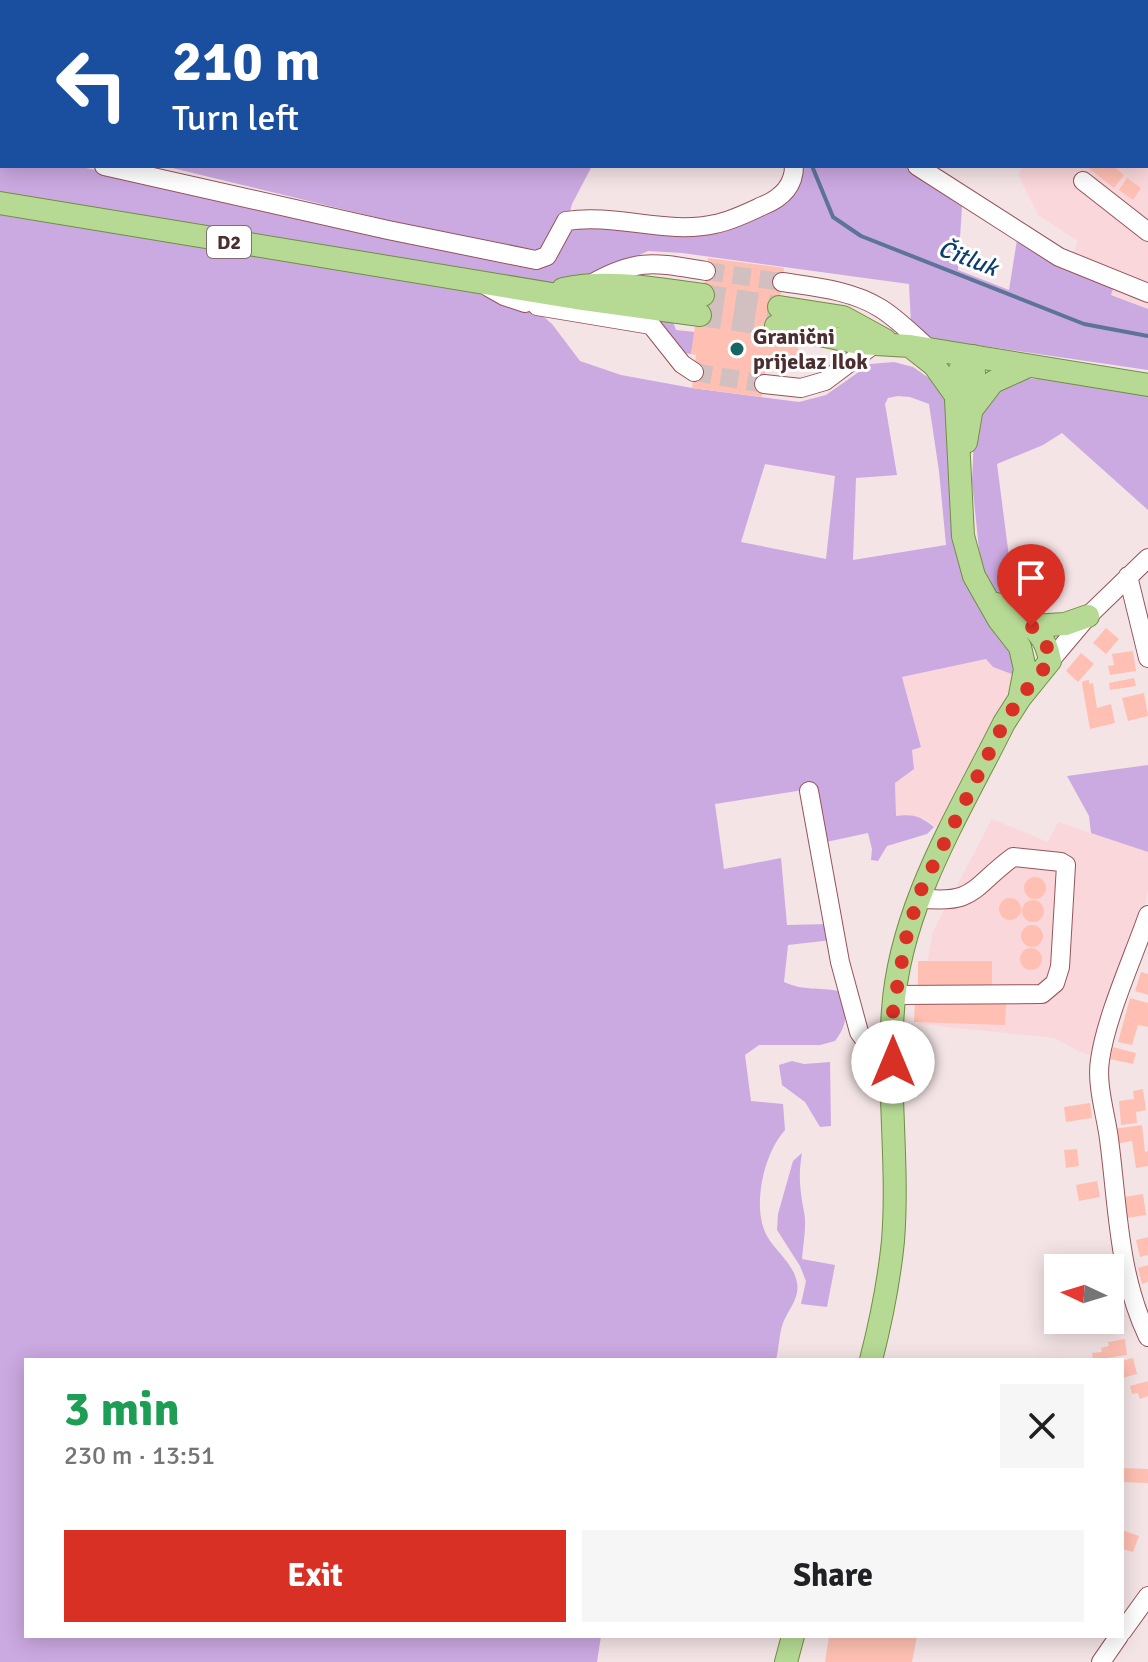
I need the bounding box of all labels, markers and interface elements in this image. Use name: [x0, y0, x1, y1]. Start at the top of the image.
text: 210 m: [172, 27, 320, 96]
icon: left: [40, 32, 144, 136]
text: Turn left: [172, 96, 299, 141]
road number: D2: [207, 226, 251, 258]
water label: Čitluk: [934, 233, 1004, 284]
place label: Granični prijelaz Ilok: [753, 323, 868, 375]
marker: Granični prijelaz Ilok: [728, 340, 746, 358]
pin: [997, 544, 1065, 626]
icon: arrive: [1009, 556, 1053, 600]
position arrow: [851, 1020, 935, 1104]
north arrow: [1044, 1254, 1124, 1334]
map controls: [1044, 1254, 1124, 1334]
text: 3 min: [64, 1380, 180, 1439]
button: close: [1000, 1384, 1084, 1468]
text: 230 m · 13:51: [64, 1440, 215, 1472]
button: Exit: [64, 1530, 566, 1622]
button: Share: [582, 1530, 1084, 1622]

